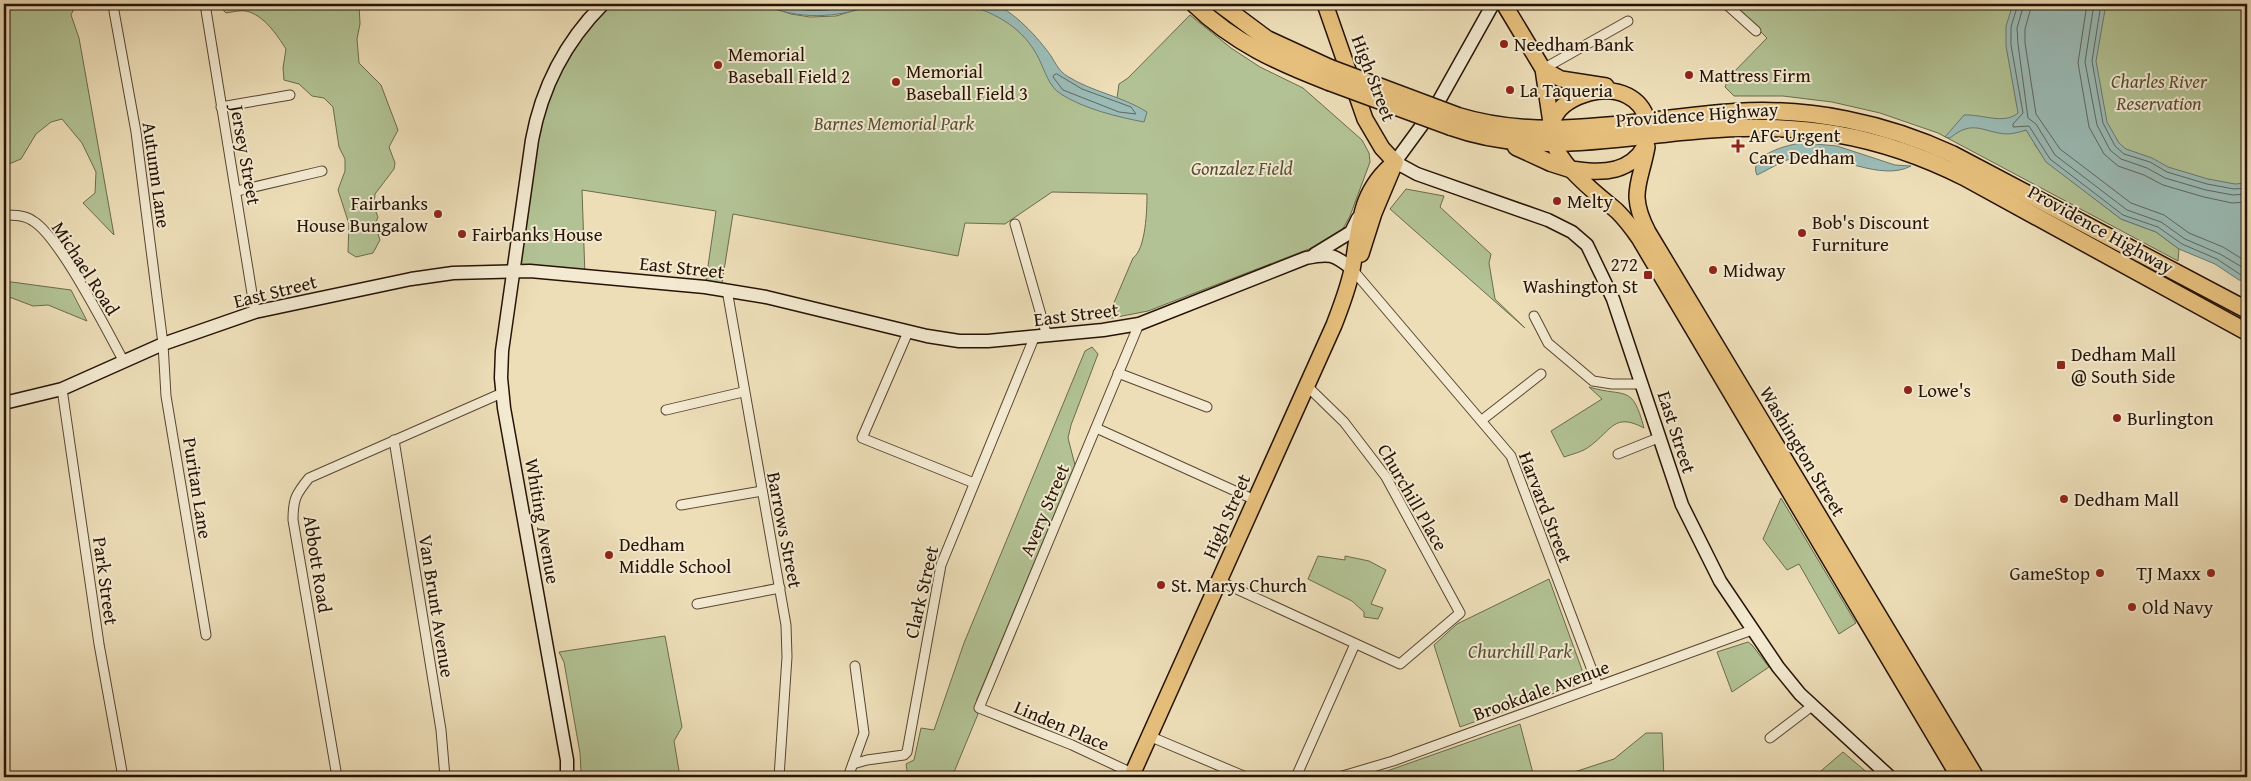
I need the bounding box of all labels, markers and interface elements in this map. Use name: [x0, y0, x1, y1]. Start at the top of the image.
place label: Needham Bank: [1514, 30, 1634, 58]
street label: High Street: [1345, 31, 1403, 125]
marker: Needham Bank: [1498, 38, 1510, 50]
place label: Memorial Baseball Field 2: [728, 40, 850, 90]
place label: Memorial Baseball Field 3: [906, 57, 1028, 107]
marker: Memorial Baseball Field 2: [712, 59, 724, 71]
place label: Mattress Firm: [1699, 61, 1811, 89]
park label: Charles River Reservation: [2111, 67, 2208, 117]
marker: Mattress Firm: [1683, 69, 1695, 81]
marker: Memorial Baseball Field 3: [890, 76, 902, 88]
place label: La Taqueria: [1520, 76, 1613, 104]
marker: La Taqueria: [1504, 84, 1516, 96]
street label: Providence Highway: [1615, 94, 1780, 134]
street label: Jersey Street: [223, 101, 269, 207]
park label: Barnes Memorial Park: [813, 109, 975, 137]
street label: Autumn Lane: [136, 120, 178, 230]
place label: AFC Urgent Care Dedham: [1749, 121, 1855, 171]
marker: AFC Urgent Care Dedham: [1731, 139, 1745, 153]
park label: Gonzalez Field: [1191, 154, 1293, 182]
street label: Providence Highway: [2023, 177, 2179, 281]
place label: Melty: [1567, 187, 1614, 215]
place label: Fairbanks House Bungalow: [296, 189, 429, 239]
marker: Melty: [1551, 195, 1563, 207]
marker: Fairbanks House Bungalow: [432, 208, 444, 220]
place label: Bob's Discount Furniture: [1812, 208, 1929, 258]
street label: Michael Road: [45, 216, 127, 321]
place label: Fairbanks House: [472, 220, 603, 248]
marker: Bob's Discount Furniture: [1796, 227, 1808, 239]
marker: Fairbanks House: [456, 228, 468, 240]
street label: East Street: [638, 249, 726, 285]
place label: 272 Washington St: [1523, 250, 1638, 300]
place label: Midway: [1723, 256, 1786, 284]
marker: Midway: [1707, 264, 1719, 276]
street label: East Street: [230, 267, 320, 315]
marker: 272 Washington St: [1642, 269, 1654, 281]
street label: East Street: [1032, 295, 1120, 333]
place label: Dedham Mall @ South Side: [2071, 340, 2176, 390]
marker: Dedham Mall @ South Side: [2055, 359, 2067, 371]
place label: Lowe's: [1918, 376, 1971, 404]
street label: Washington Street: [1753, 381, 1853, 522]
marker: Lowe's: [1902, 384, 1914, 396]
street label: East Street: [1651, 387, 1704, 477]
place label: Burlington: [2127, 404, 2214, 432]
marker: Burlington: [2111, 412, 2123, 424]
street label: Puritan Lane: [176, 435, 220, 541]
street label: Churchill Place: [1371, 438, 1455, 556]
street label: Harvard Street: [1512, 447, 1580, 567]
street label: Whiting Avenue: [518, 456, 568, 586]
street label: Avery Street: [1012, 459, 1076, 561]
street label: Barrows Street: [760, 469, 810, 591]
street label: High Street: [1195, 469, 1257, 563]
place label: Dedham Mall: [2074, 485, 2179, 513]
marker: Dedham Mall: [2058, 493, 2070, 505]
street label: Abbott Road: [296, 513, 340, 616]
place label: Dedham Middle School: [619, 530, 731, 580]
street label: Van Brunt Avenue: [412, 533, 462, 679]
street label: Park Street: [86, 535, 126, 627]
street label: Clark Street: [897, 543, 945, 641]
marker: Dedham Middle School: [603, 549, 615, 561]
place label: GameStop: [2009, 559, 2090, 587]
place label: TJ Maxx: [2136, 559, 2201, 587]
marker: GameStop: [2094, 567, 2106, 579]
marker: TJ Maxx: [2205, 567, 2217, 579]
place label: St. Marys Church: [1171, 571, 1307, 599]
marker: St. Marys Church: [1155, 579, 1167, 591]
place label: Old Navy: [2142, 593, 2214, 621]
marker: Old Navy: [2126, 601, 2138, 613]
park label: Churchill Park: [1468, 637, 1572, 665]
street label: Brookdale Avenue: [1469, 652, 1613, 728]
street label: Linden Place: [1010, 692, 1114, 758]

